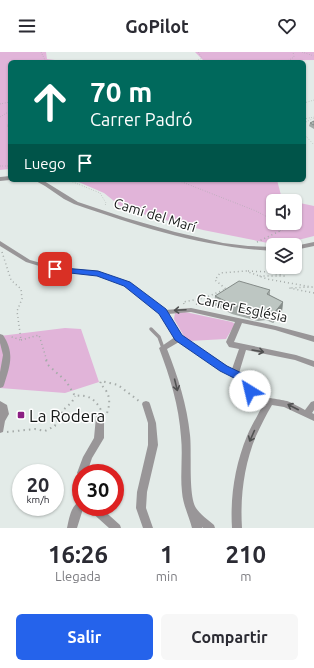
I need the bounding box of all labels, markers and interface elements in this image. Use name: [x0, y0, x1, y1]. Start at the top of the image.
icon: menu: [16, 15, 38, 37]
icon: heart: [276, 15, 298, 37]
text: GoPilot: [125, 16, 189, 36]
icon: ahead: [24, 76, 76, 128]
text: 70 m: [90, 76, 152, 107]
text: Carrer Padró: [90, 109, 193, 129]
icon: arrive: [74, 152, 96, 174]
text: Luego: [24, 155, 66, 172]
map controls: [266, 194, 302, 274]
button: sound: [266, 194, 302, 230]
street label: Camí del Marí: [112, 195, 199, 235]
button: layers: [266, 238, 302, 274]
pin: [38, 252, 72, 286]
icon: arrive: [44, 258, 66, 280]
street label: Carrer Església: [195, 291, 289, 325]
one-way arrow: [174, 306, 187, 314]
one-way arrow: [251, 347, 264, 355]
position arrow: [229, 370, 271, 412]
one-way arrow: [173, 378, 181, 391]
one-way arrow: [287, 403, 299, 410]
place label: La Rodera: [29, 406, 105, 425]
marker: La Rodera: [16, 410, 26, 420]
one-way arrow: [247, 429, 255, 441]
speed limit sign: 30: [72, 464, 124, 516]
text: 20: [27, 473, 49, 496]
text: km/h: [26, 494, 50, 505]
text: 16:26: [48, 541, 108, 568]
text: 1: [160, 541, 173, 568]
text: 210: [226, 541, 266, 568]
text: Llegada: [55, 569, 101, 583]
text: min: [156, 569, 178, 583]
text: m: [240, 569, 251, 583]
button: Salir: [16, 614, 153, 660]
button: Compartir: [161, 614, 298, 660]

